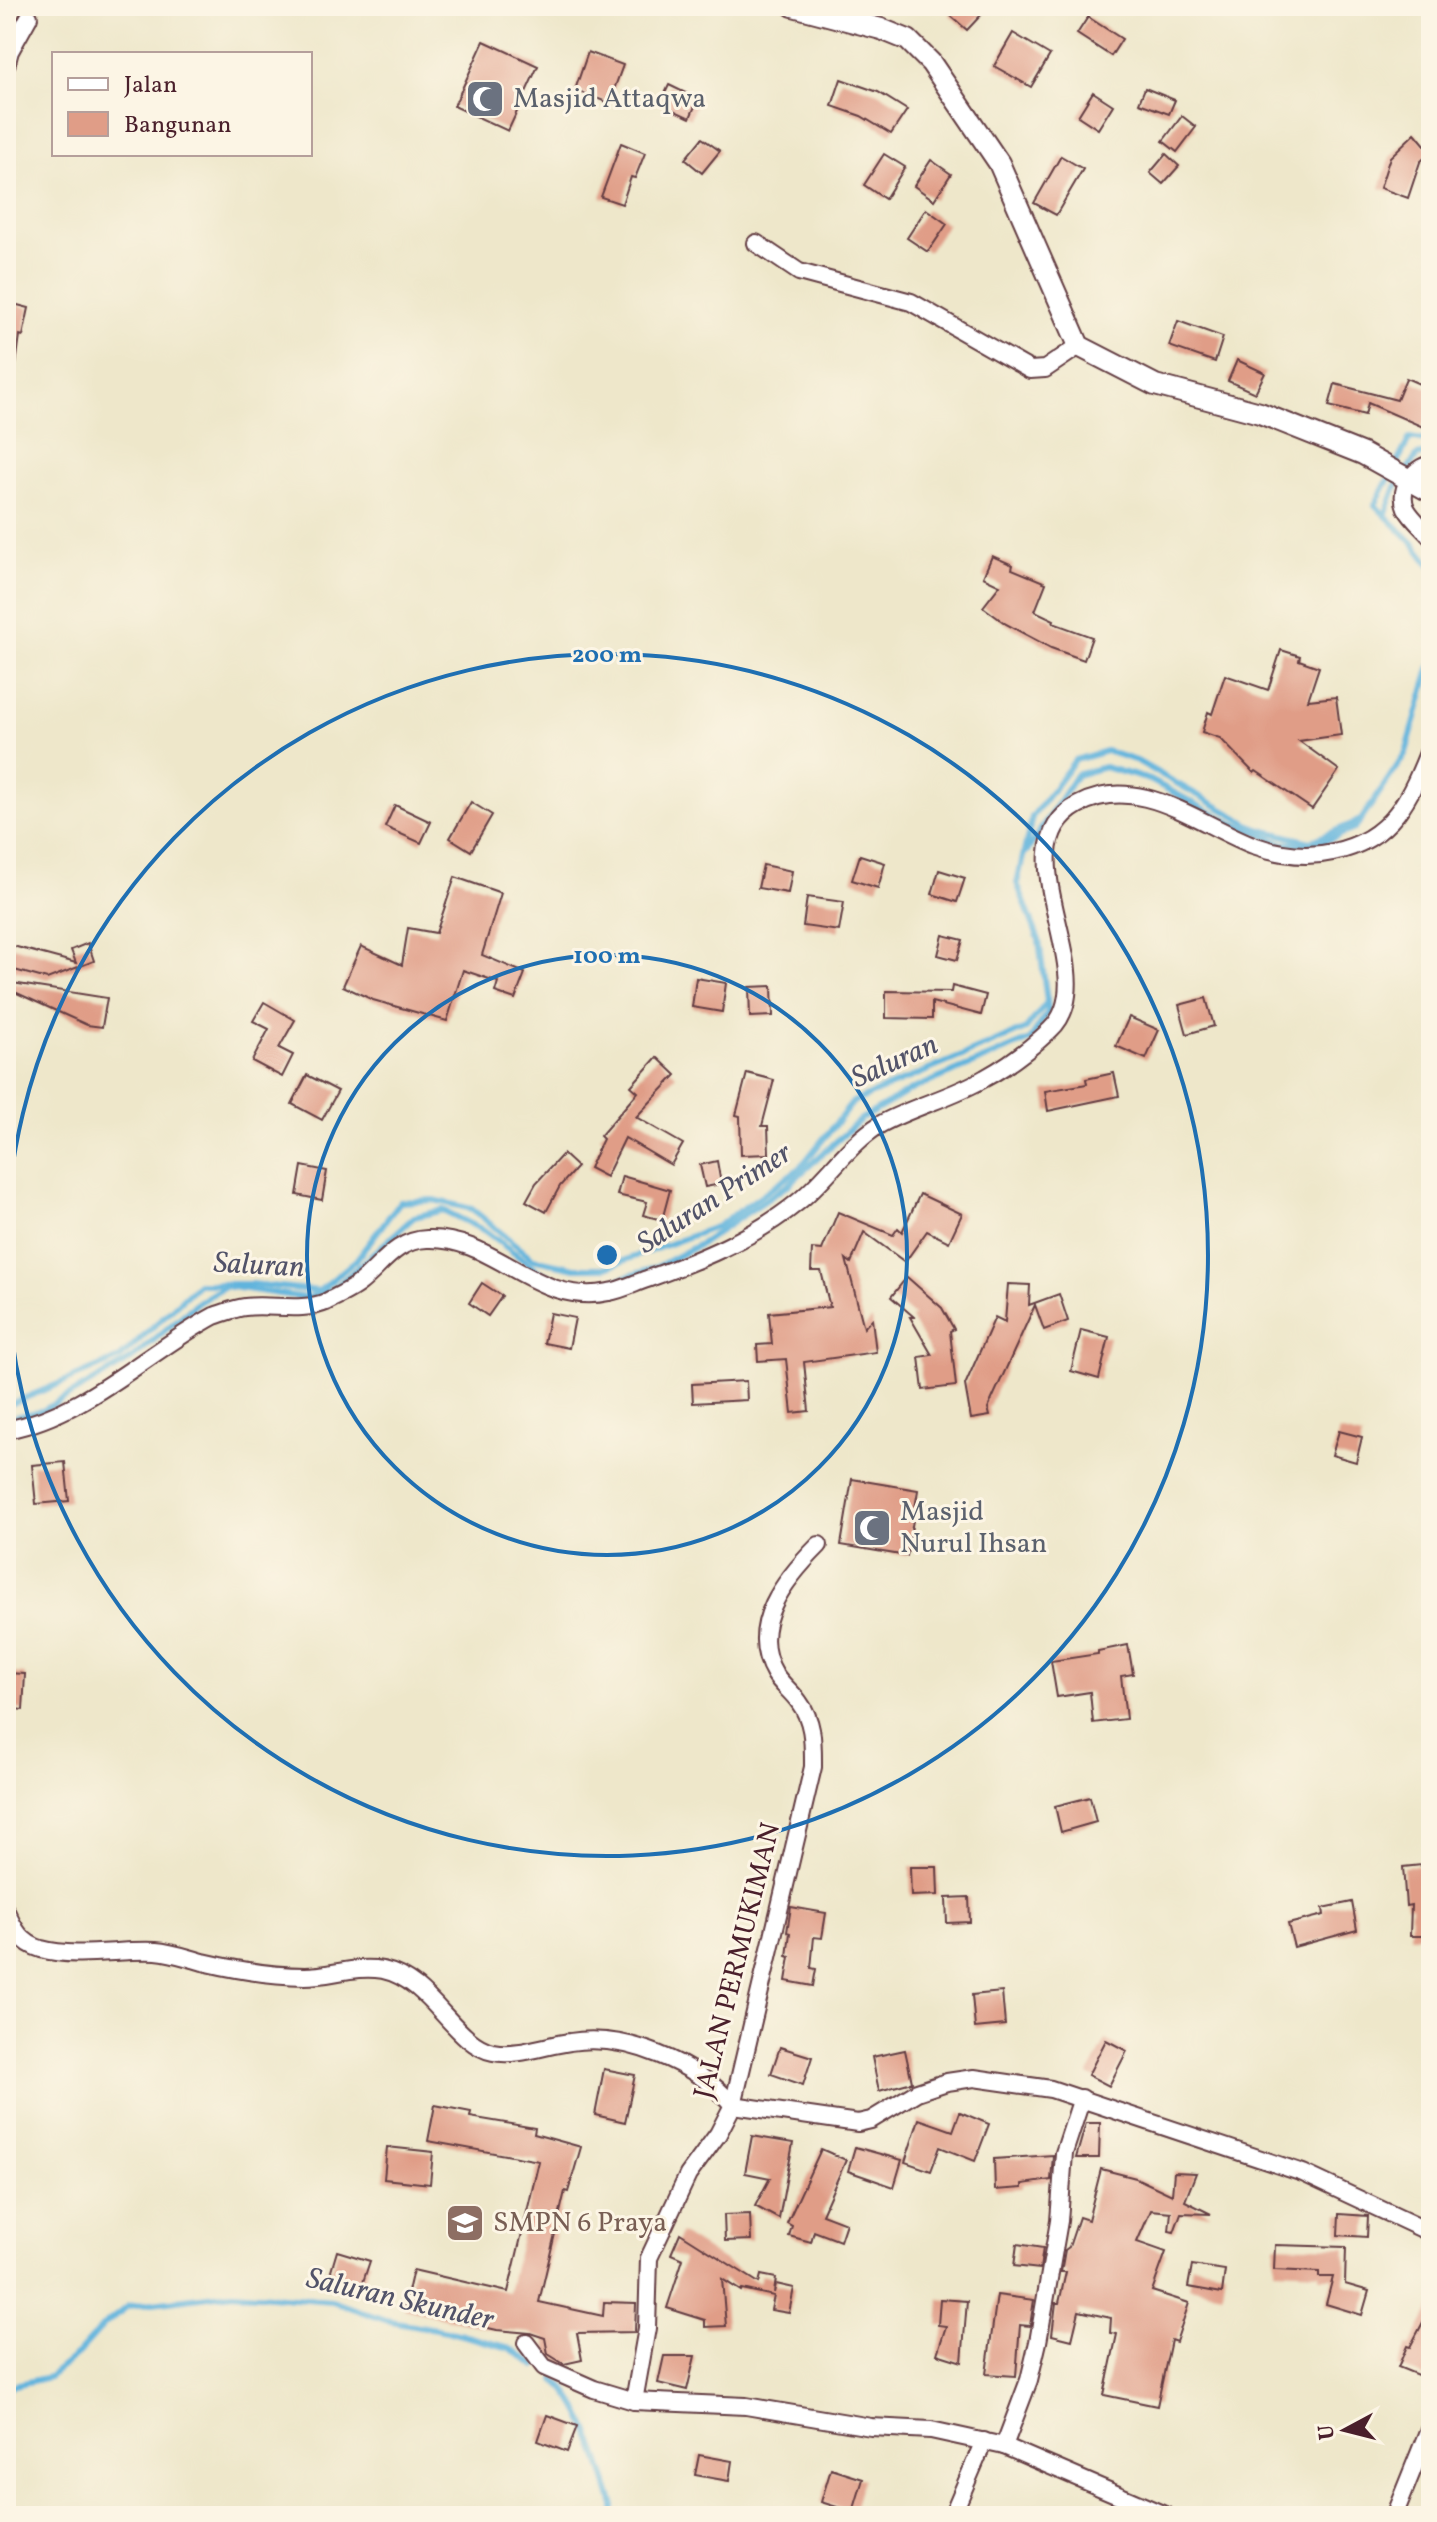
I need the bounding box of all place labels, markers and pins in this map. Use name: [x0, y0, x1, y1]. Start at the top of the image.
mosque icon: Masjid Attaqwa: [464, 78, 506, 120]
place label: Masjid Attaqwa: [513, 80, 706, 119]
centre of rings: [593, 1241, 621, 1269]
place label: Masjid Nurul Ihsan: [900, 1493, 1047, 1564]
mosque icon: Masjid Nurul Ihsan: [851, 1507, 893, 1549]
school or university icon: SMPN 6 Praya: [444, 2202, 486, 2244]
place label: SMPN 6 Praya: [493, 2204, 667, 2243]

